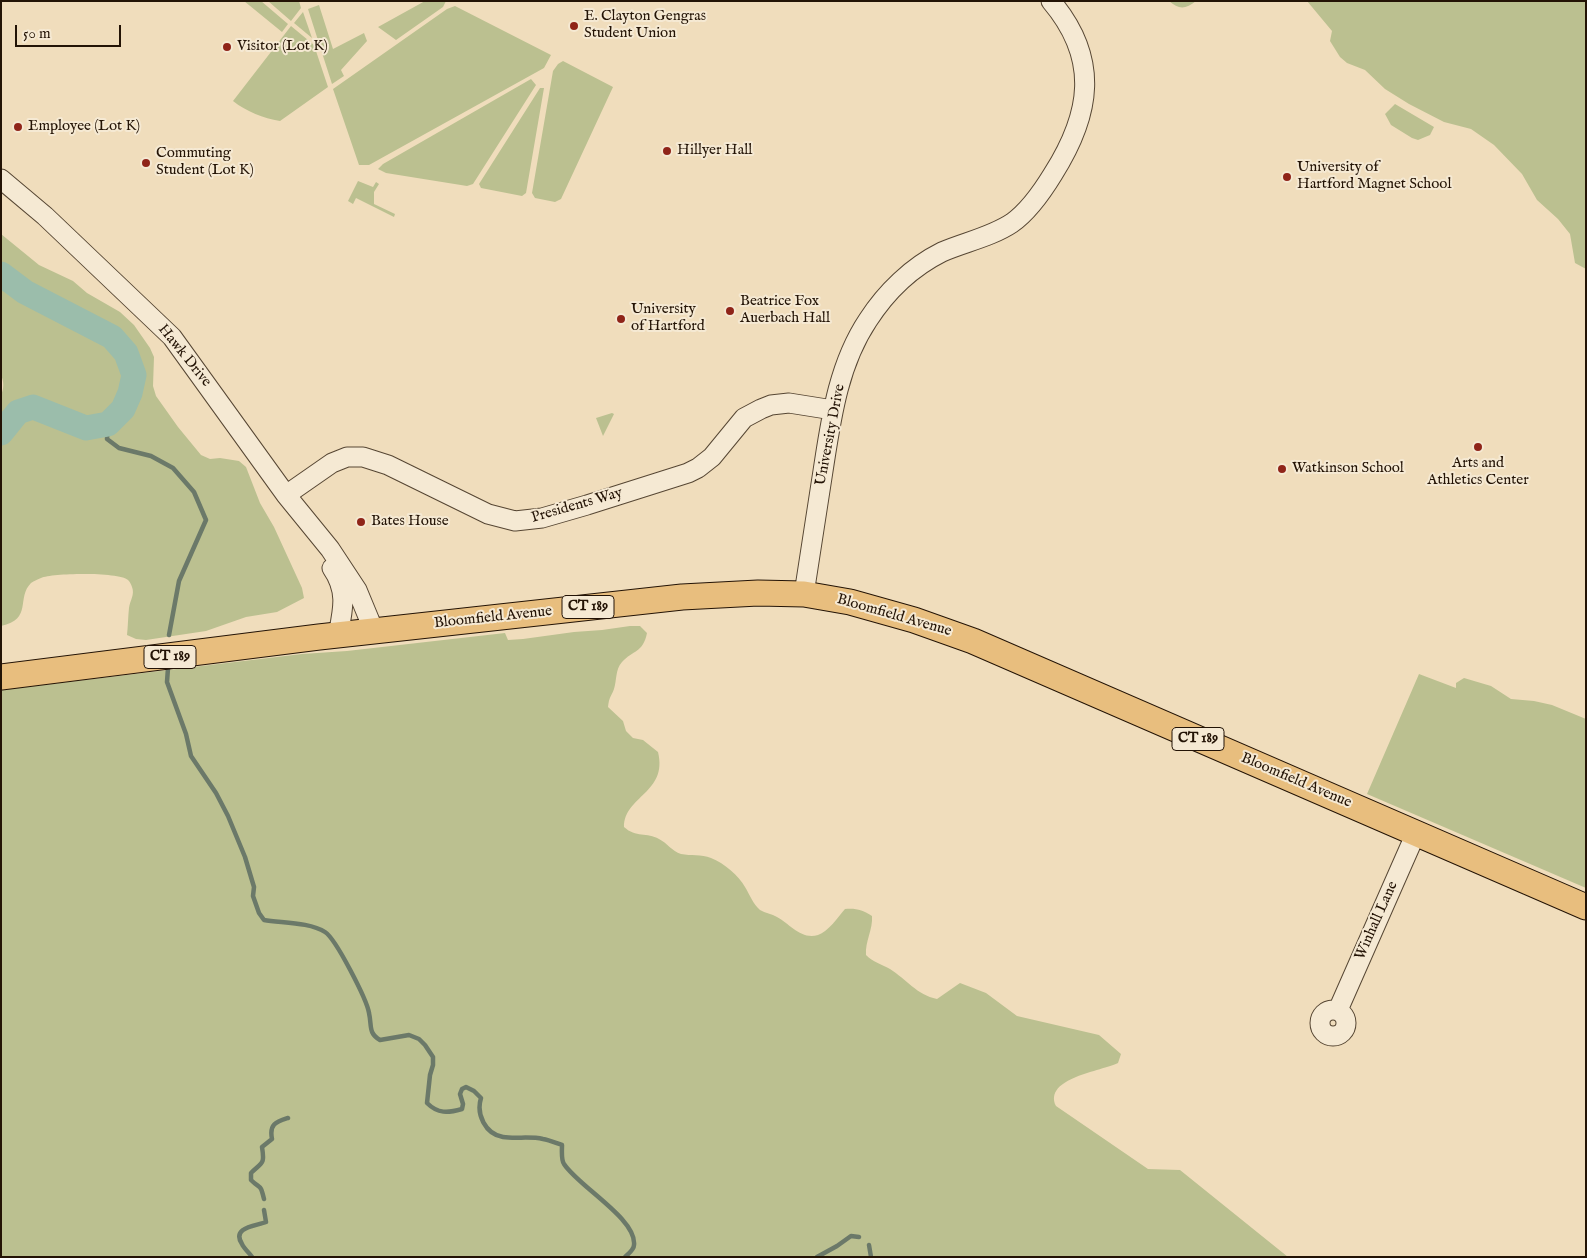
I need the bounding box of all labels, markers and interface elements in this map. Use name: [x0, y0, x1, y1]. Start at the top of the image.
place label: E. Clayton Gengras Student Union: [584, 8, 706, 43]
scale bar: [18, 15, 124, 47]
marker: E. Clayton Gengras Student Union: [568, 20, 580, 32]
text: 50 m: [23, 24, 51, 43]
place label: Visitor (Lot K): [237, 38, 328, 56]
marker: Visitor (Lot K): [221, 41, 233, 53]
place label: Employee (Lot K): [28, 118, 140, 136]
marker: Employee (Lot K): [12, 121, 24, 133]
place label: Hillyer Hall: [677, 142, 752, 160]
place label: Commuting Student (Lot K): [156, 145, 254, 180]
marker: Hillyer Hall: [661, 145, 673, 157]
marker: Commuting Student (Lot K): [140, 157, 152, 169]
place label: University of Hartford Magnet School: [1297, 159, 1451, 194]
marker: University of Hartford Magnet School: [1281, 171, 1293, 183]
place label: Beatrice Fox Auerbach Hall: [740, 293, 830, 328]
place label: University of Hartford: [631, 301, 705, 336]
marker: Beatrice Fox Auerbach Hall: [724, 305, 736, 317]
marker: University of Hartford: [615, 313, 627, 325]
street label: Hawk Drive: [153, 321, 215, 391]
street label: University Drive: [812, 383, 850, 487]
marker: Arts and Athletics Center: [1472, 441, 1484, 453]
place label: Arts and Athletics Center: [1427, 455, 1529, 490]
place label: Watkinson School: [1292, 460, 1404, 478]
marker: Watkinson School: [1276, 463, 1288, 475]
street label: Presidents Way: [529, 484, 625, 528]
place label: Bates House: [371, 513, 449, 531]
marker: Bates House: [355, 516, 367, 528]
street label: Bloomfield Avenue: [835, 591, 953, 641]
road number: CT 189: [562, 596, 614, 618]
street label: Bloomfield Avenue: [433, 603, 553, 633]
road number: CT 189: [144, 646, 196, 669]
road number: CT 189: [1172, 728, 1224, 751]
street label: Bloomfield Avenue: [1238, 750, 1354, 812]
street label: Winhall Lane: [1352, 879, 1402, 963]

